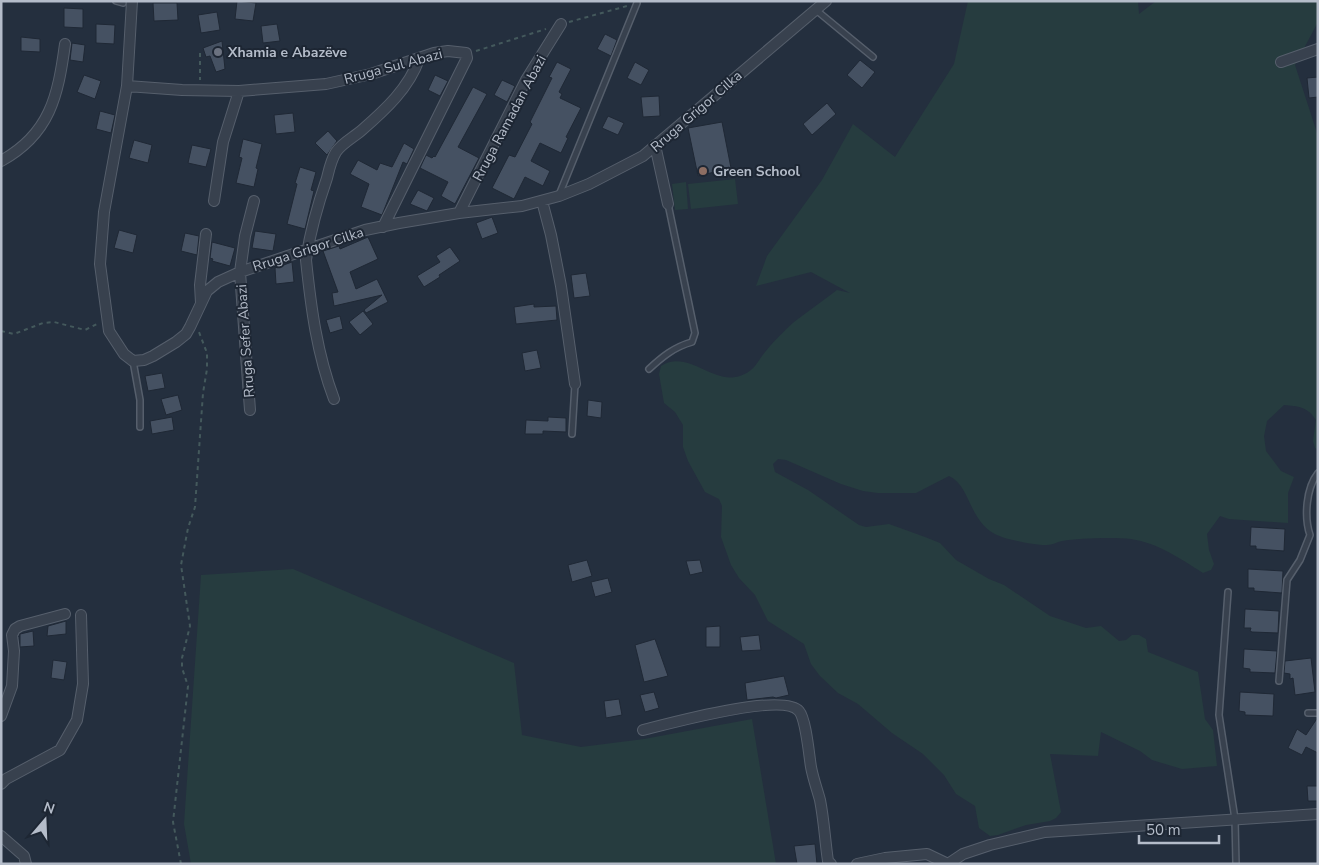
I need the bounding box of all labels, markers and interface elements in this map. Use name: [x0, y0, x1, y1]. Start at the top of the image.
place label: Xhamia e Abazëve: [227, 43, 348, 62]
street label: Rruga Sul Abazi: [342, 44, 444, 89]
marker: Xhamia e Abazëve: [212, 46, 224, 58]
street label: Rruga Ramadan Abazi: [468, 52, 551, 185]
street label: Rruga Grigor Cilka: [646, 66, 746, 156]
place label: Green School: [713, 162, 801, 181]
marker: Green School: [697, 165, 709, 177]
street label: Rruga Grigor Cilka: [250, 223, 366, 276]
street label: Rruga Sefer Abazi: [232, 284, 259, 398]
north arrow: [20, 795, 70, 845]
text: N: [41, 797, 57, 819]
scale bar: [1139, 812, 1219, 844]
text: 50 m: [1146, 820, 1181, 840]

